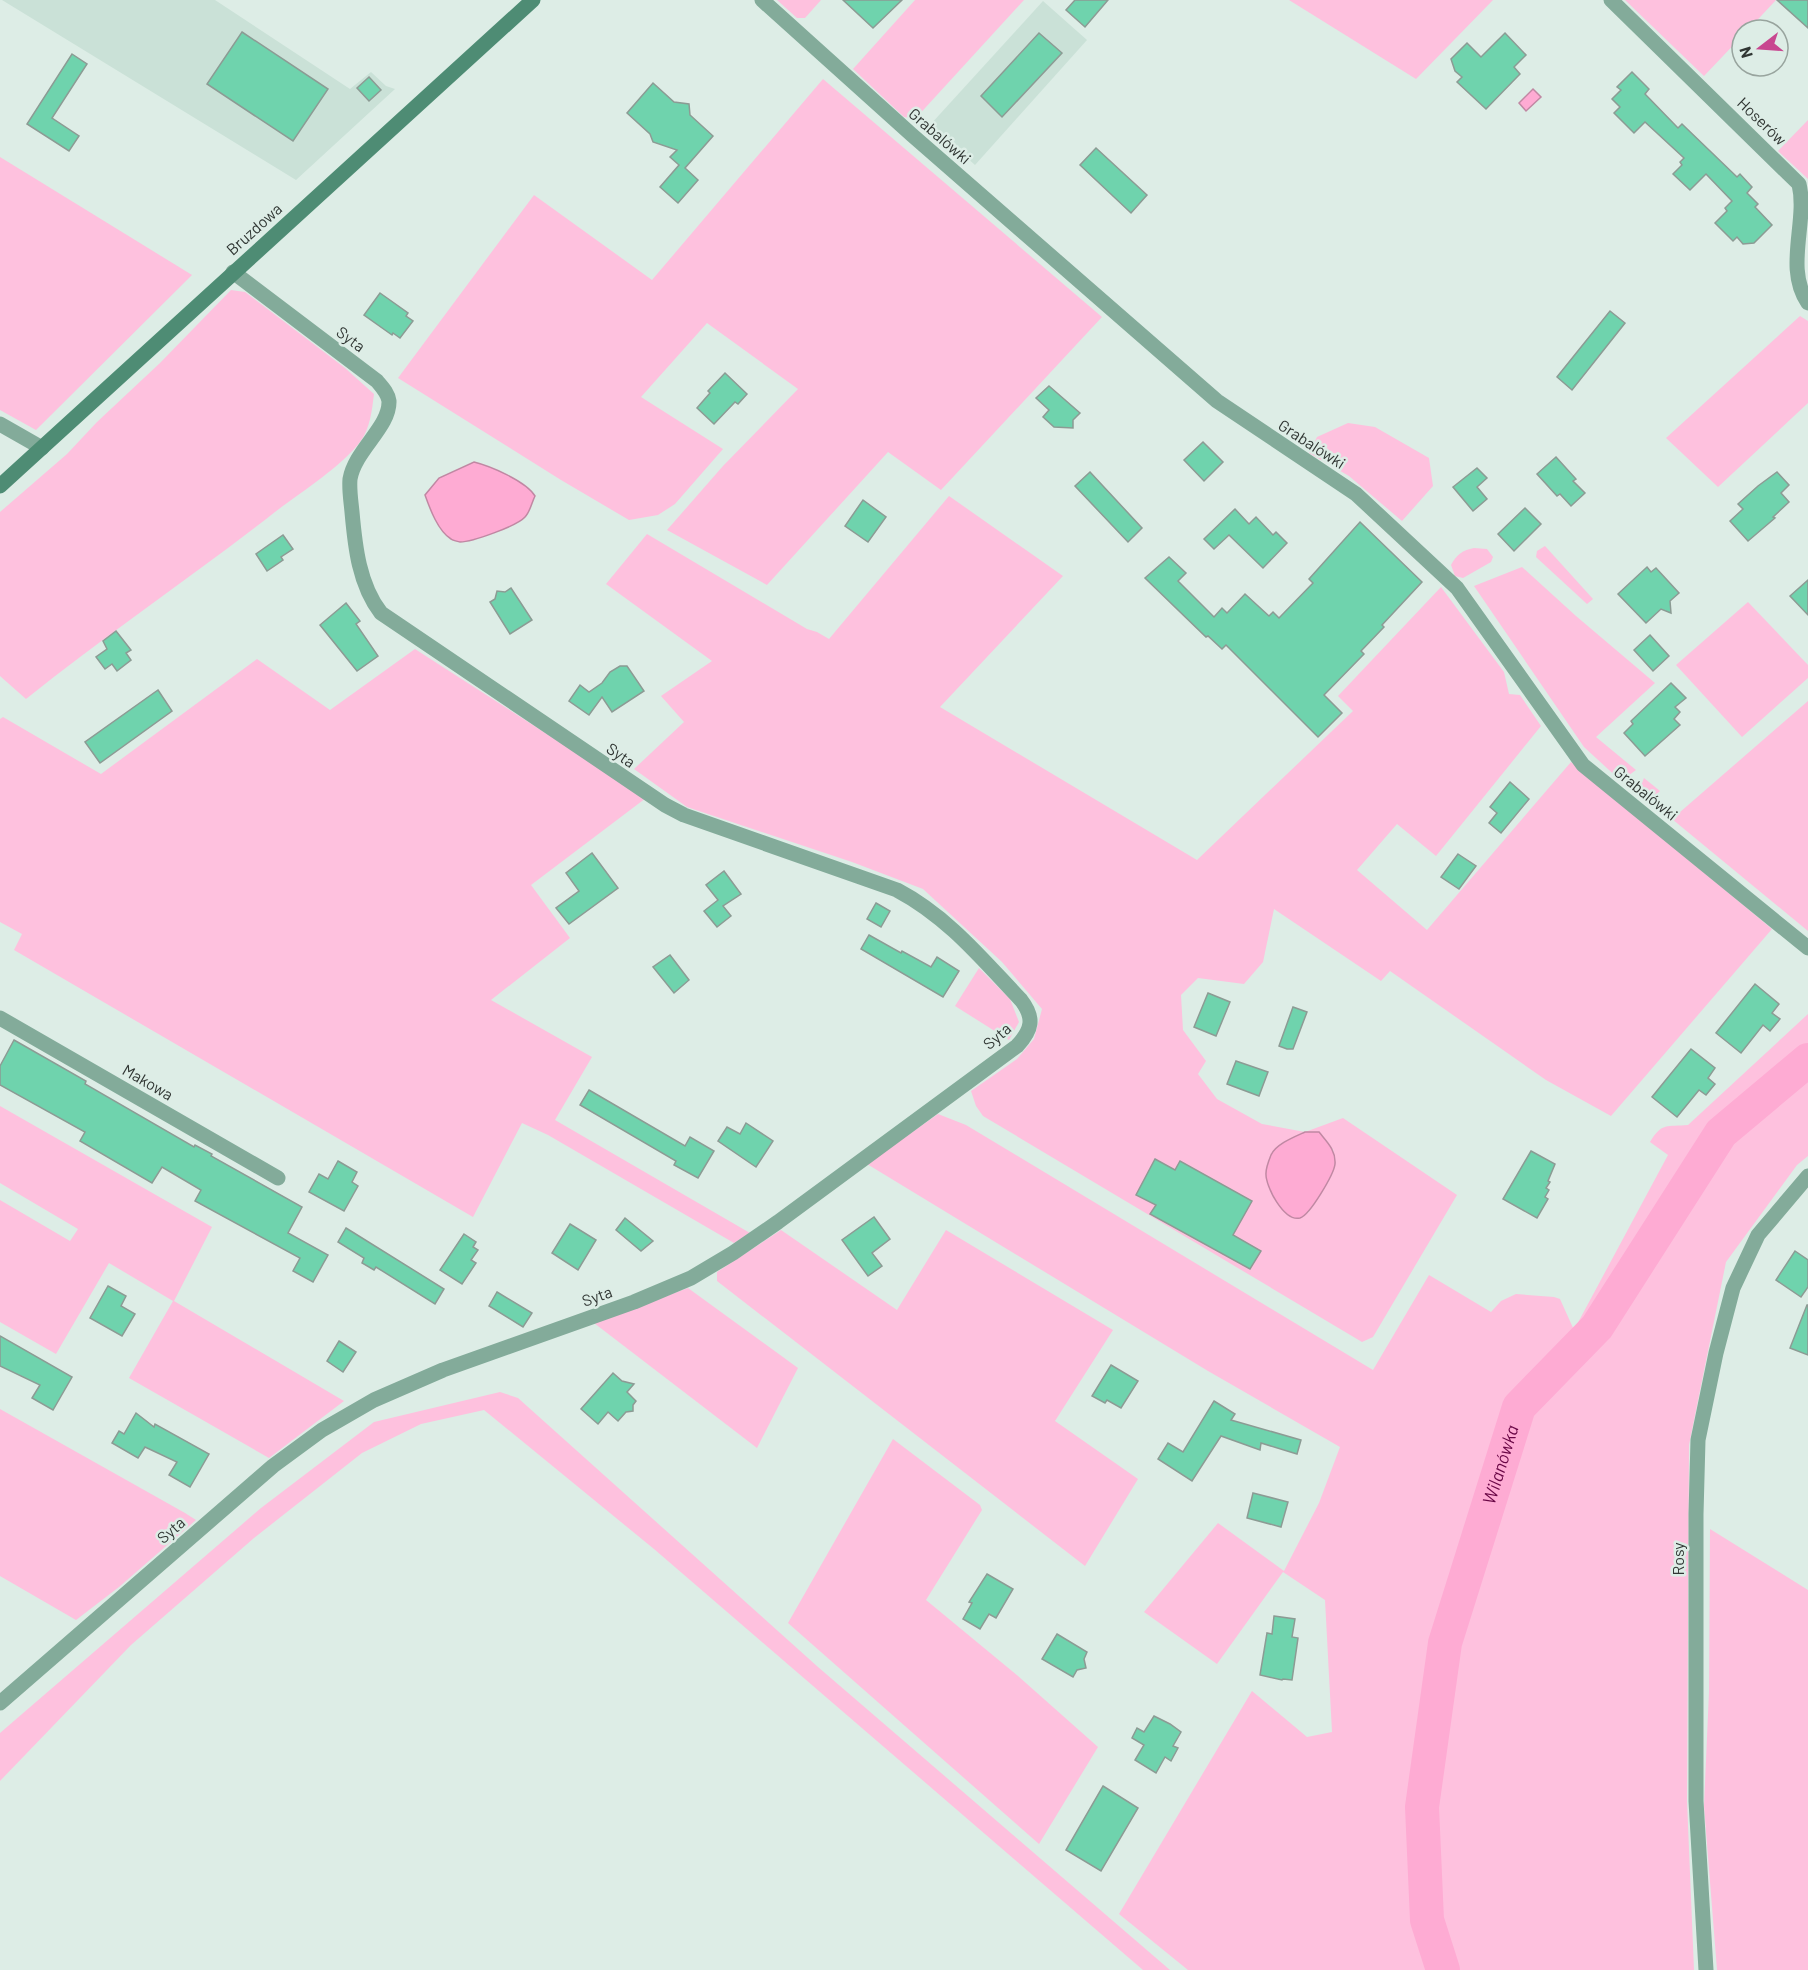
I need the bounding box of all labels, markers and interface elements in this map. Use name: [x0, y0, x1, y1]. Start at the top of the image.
north arrow: [1730, 18, 1790, 78]
text: N: [1735, 45, 1756, 60]
street label: Hoserów: [1734, 93, 1791, 149]
street label: Grabalówki: [905, 103, 975, 168]
street label: Bruzdowa: [222, 199, 285, 259]
street label: Syta: [333, 322, 369, 355]
street label: Grabalówki: [1275, 415, 1349, 472]
street label: Syta: [603, 738, 639, 771]
street label: Grabalówki: [1611, 761, 1682, 824]
street label: Syta: [979, 1018, 1015, 1053]
street label: Makowa: [120, 1060, 177, 1104]
street label: Syta: [579, 1281, 615, 1310]
water label: Wilanówka: [1477, 1422, 1523, 1507]
street label: Syta: [153, 1512, 189, 1547]
street label: Rosy: [1668, 1542, 1687, 1576]

